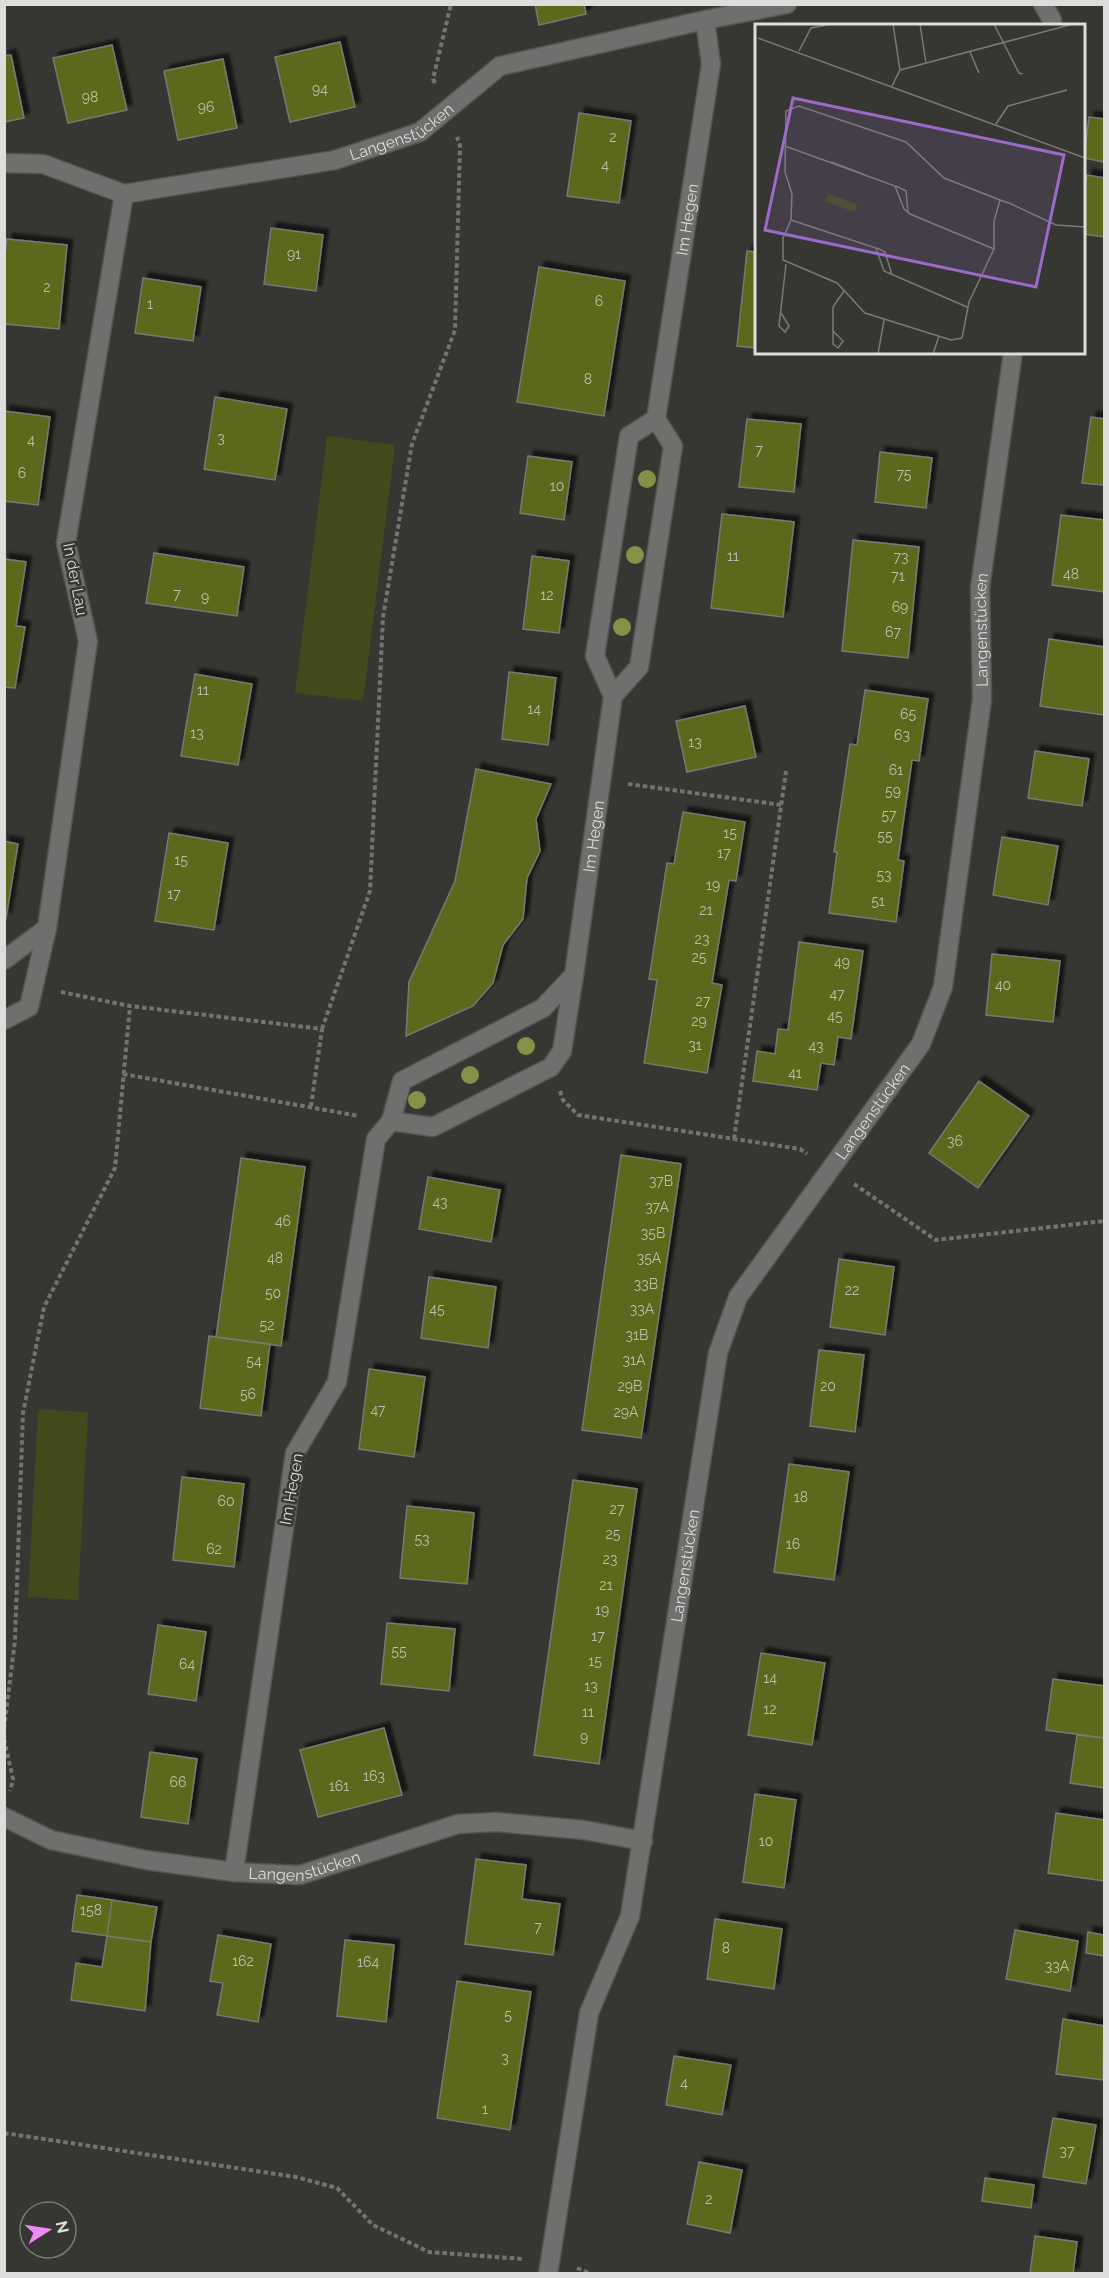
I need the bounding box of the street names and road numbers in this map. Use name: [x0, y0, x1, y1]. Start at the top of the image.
street label: Langenstücken: [347, 99, 458, 165]
street label: Im Hegen: [672, 182, 702, 257]
street label: In der Lau: [59, 541, 92, 617]
street label: Langenstücken: [971, 572, 992, 687]
street label: Im Hegen: [579, 799, 608, 874]
street label: Langenstücken: [832, 1060, 914, 1163]
street label: Im Hegen: [276, 1452, 307, 1526]
street label: Langenstücken: [667, 1508, 703, 1624]
street label: Langenstücken: [248, 1847, 363, 1885]

